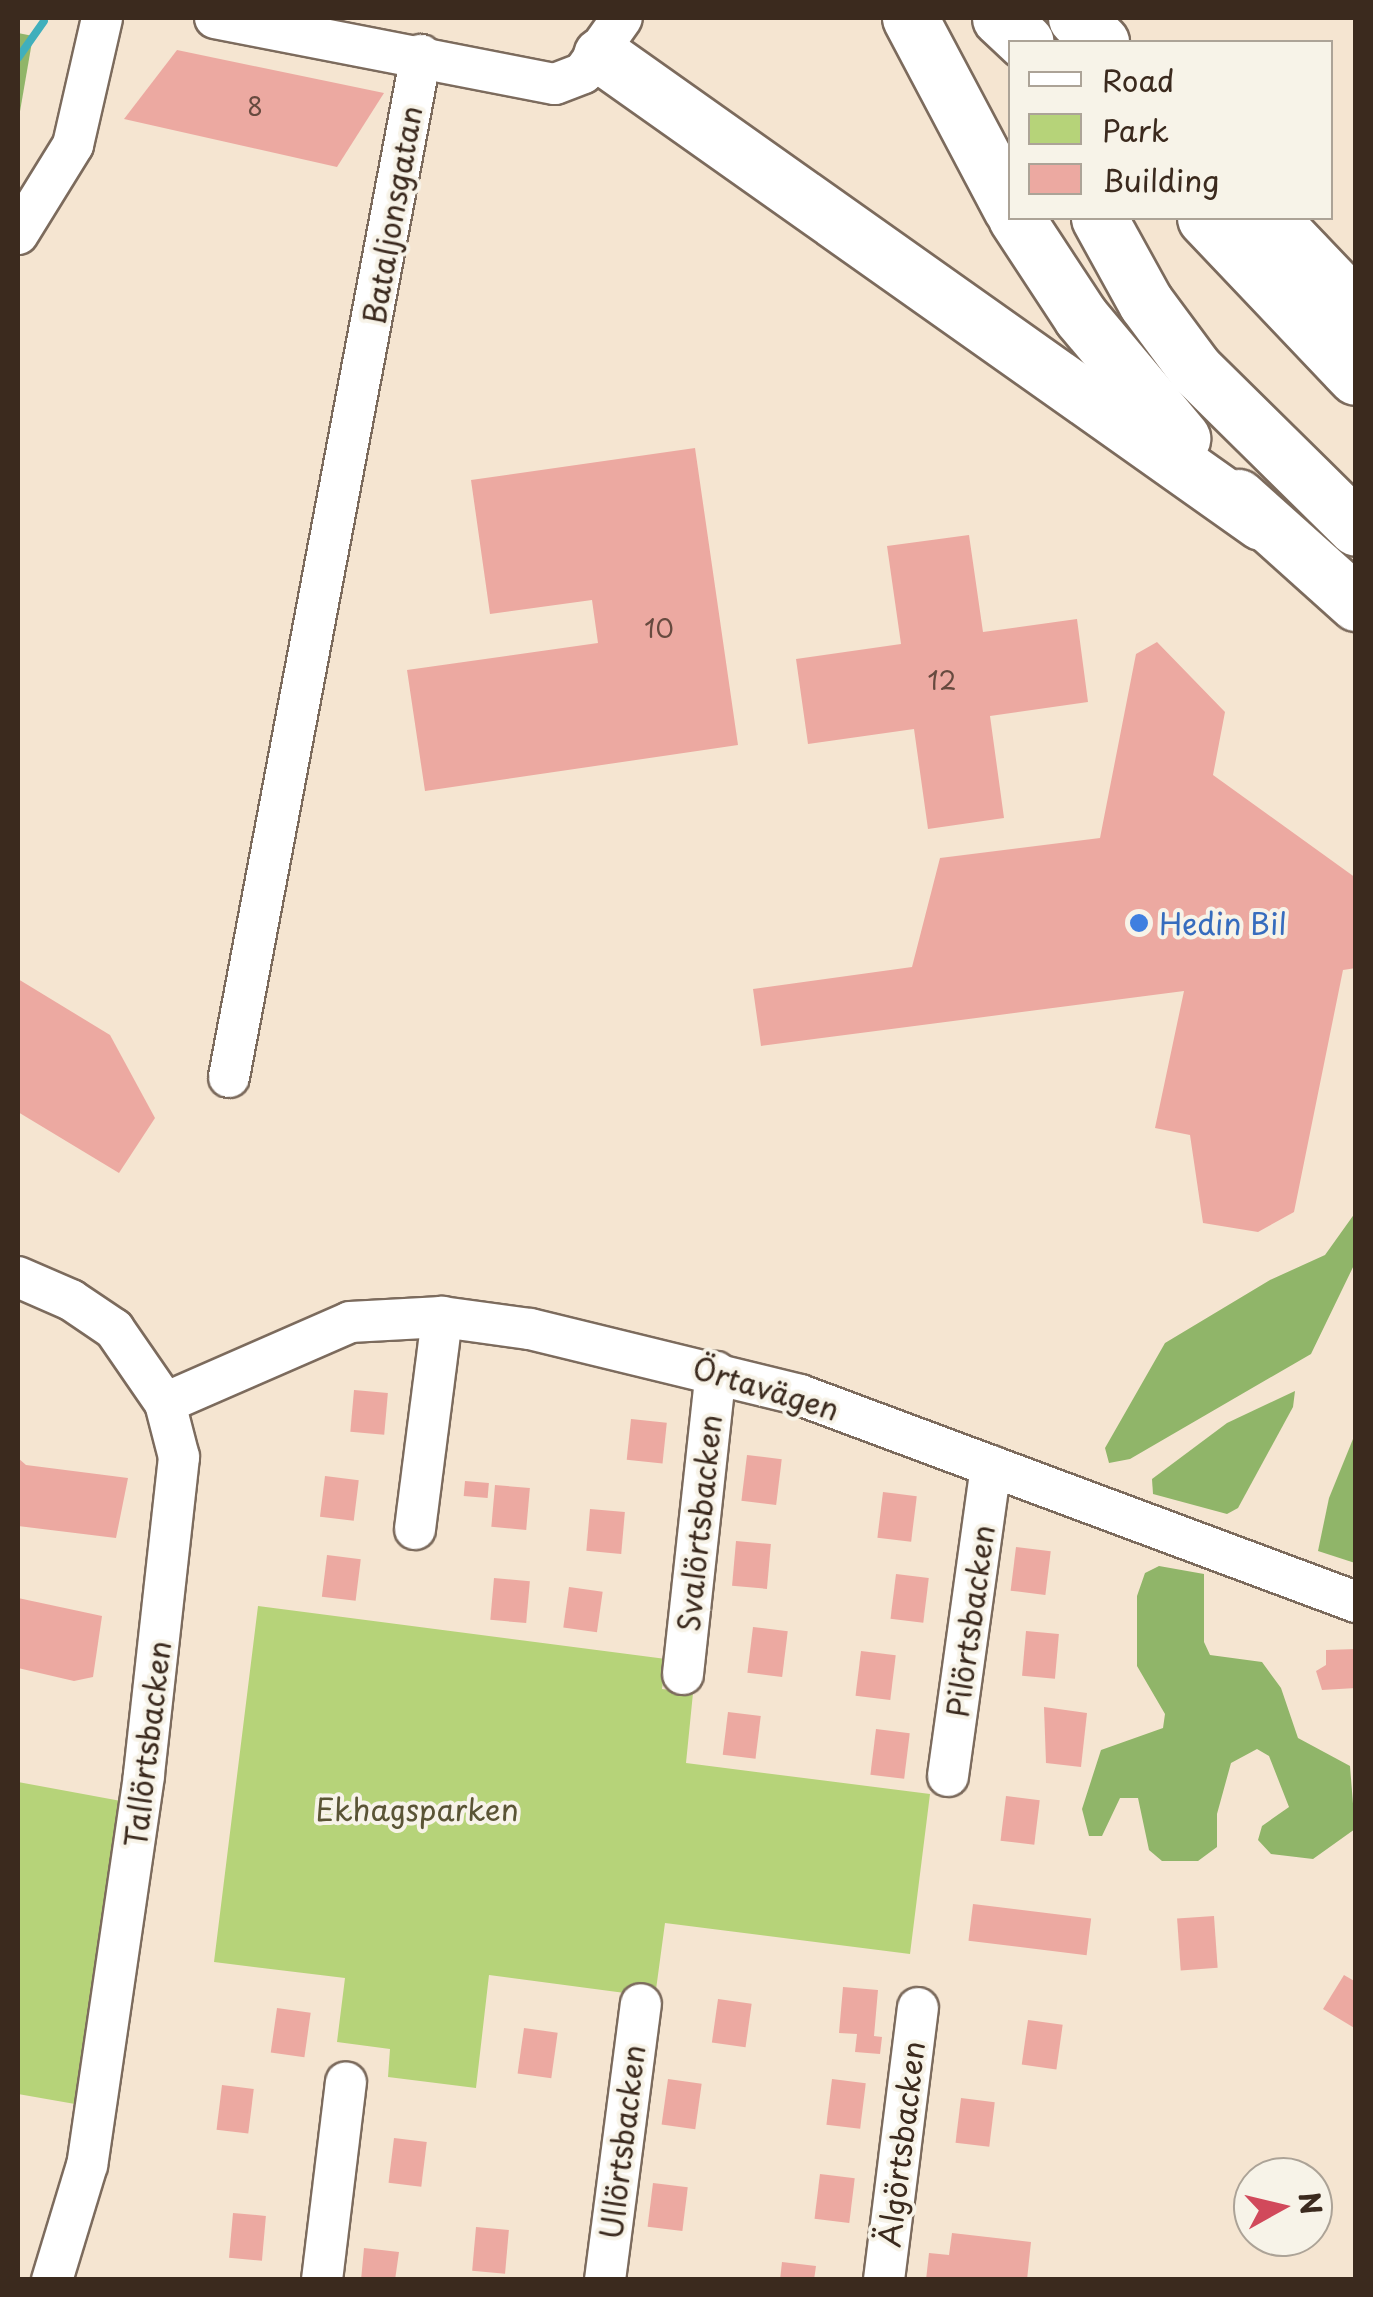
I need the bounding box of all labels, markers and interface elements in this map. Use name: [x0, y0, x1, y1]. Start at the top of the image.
legend: [1008, 40, 1333, 220]
text: Road: [1102, 57, 1175, 102]
house number: 8: [247, 91, 263, 121]
street label: Bataljonsgatan: [355, 103, 429, 327]
text: Park: [1102, 107, 1169, 152]
text: Building: [1102, 157, 1219, 202]
house number: 10: [644, 613, 674, 643]
house number: 12: [928, 665, 956, 695]
place label: Hedin Bil: [1159, 905, 1288, 941]
marker: Hedin Bil: [1128, 912, 1150, 934]
street label: Örtavägen: [689, 1349, 843, 1427]
street label: Svalörtsbacken: [670, 1413, 728, 1633]
street label: Pilörtsbacken: [939, 1522, 1001, 1720]
street label: Tallörtsbacken: [116, 1639, 178, 1849]
park label: Ekhagsparken: [315, 1791, 519, 1827]
street label: Älgörtsbacken: [871, 2039, 931, 2249]
street label: Ullörtsbacken: [592, 2043, 652, 2241]
north arrow: [1233, 2157, 1333, 2257]
text: N: [1288, 2189, 1334, 2217]

